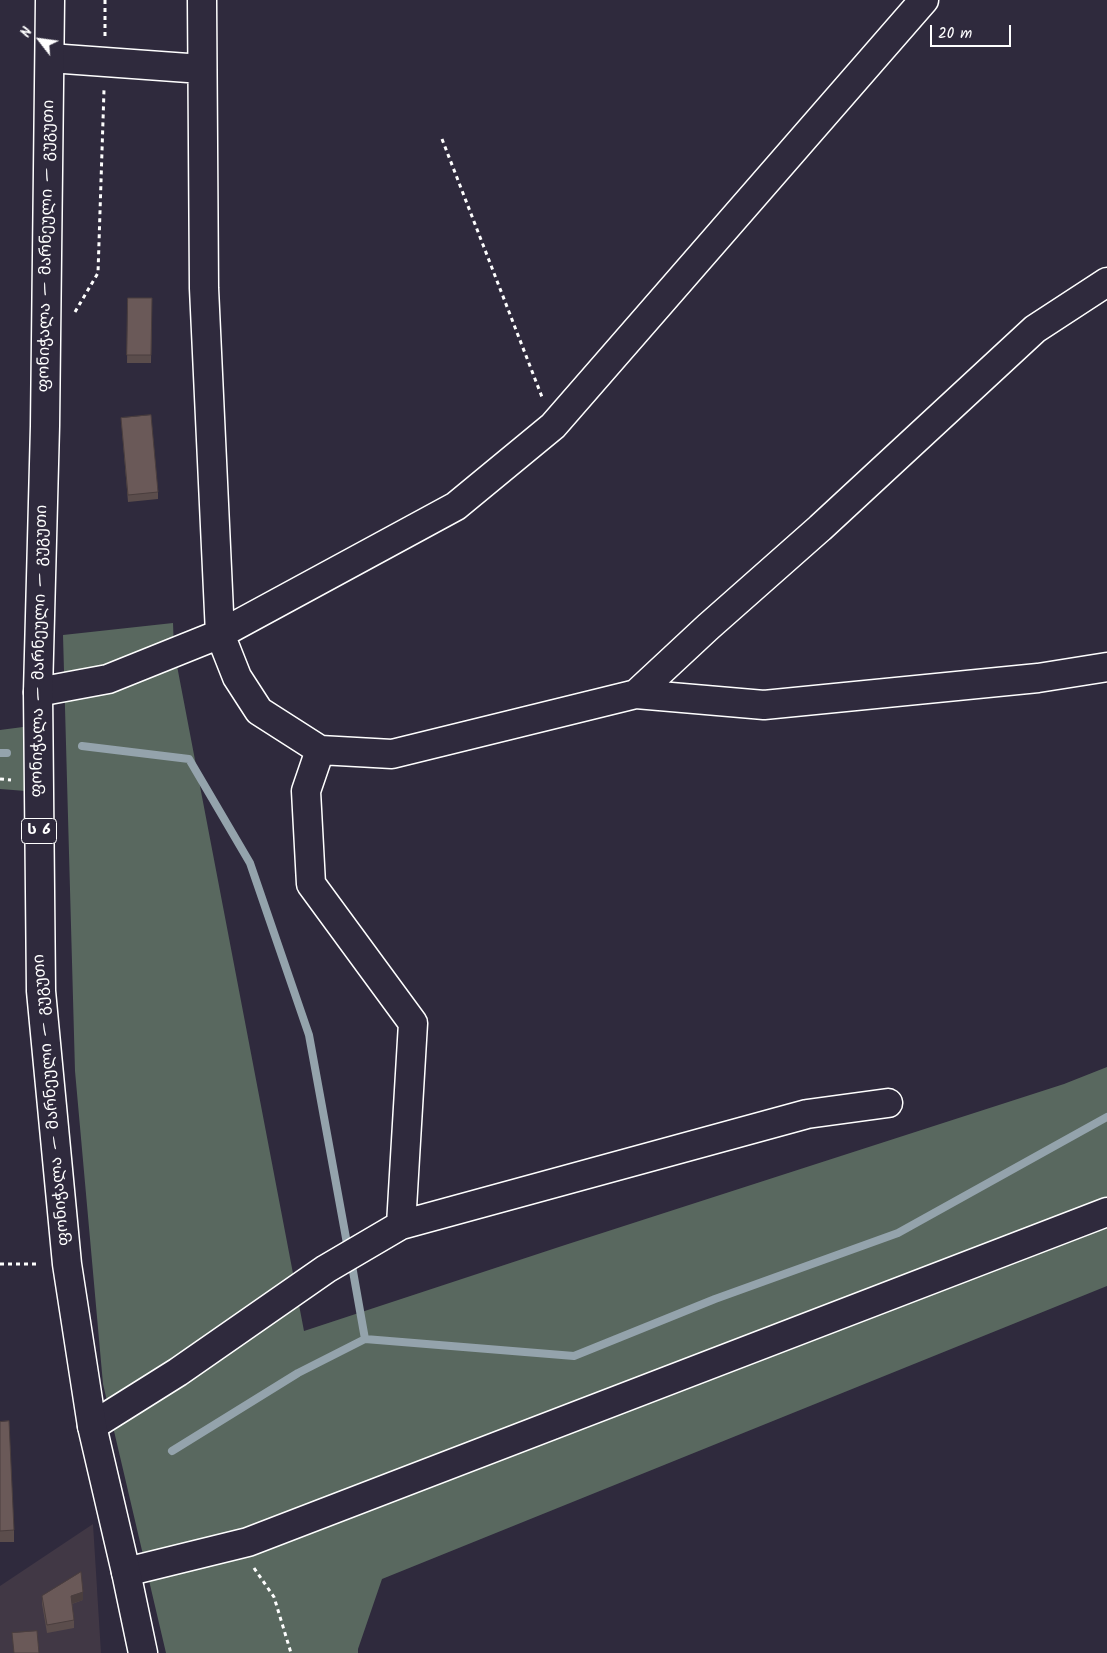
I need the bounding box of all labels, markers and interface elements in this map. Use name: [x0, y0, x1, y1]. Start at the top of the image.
north arrow: [15, 15, 65, 65]
scale bar: [932, 15, 1013, 47]
text: 20 m: [938, 22, 972, 46]
text: N: [15, 23, 39, 42]
street label: ფონიჭალა — მარნეული — გუგუთი: [36, 100, 60, 392]
street label: ფონიჭალა — მარნეული — გუგუთი: [29, 505, 53, 797]
road number: ს 6: [22, 818, 56, 844]
street label: ფონიჭალა — მარნეული — გუგუთი: [31, 953, 75, 1247]

